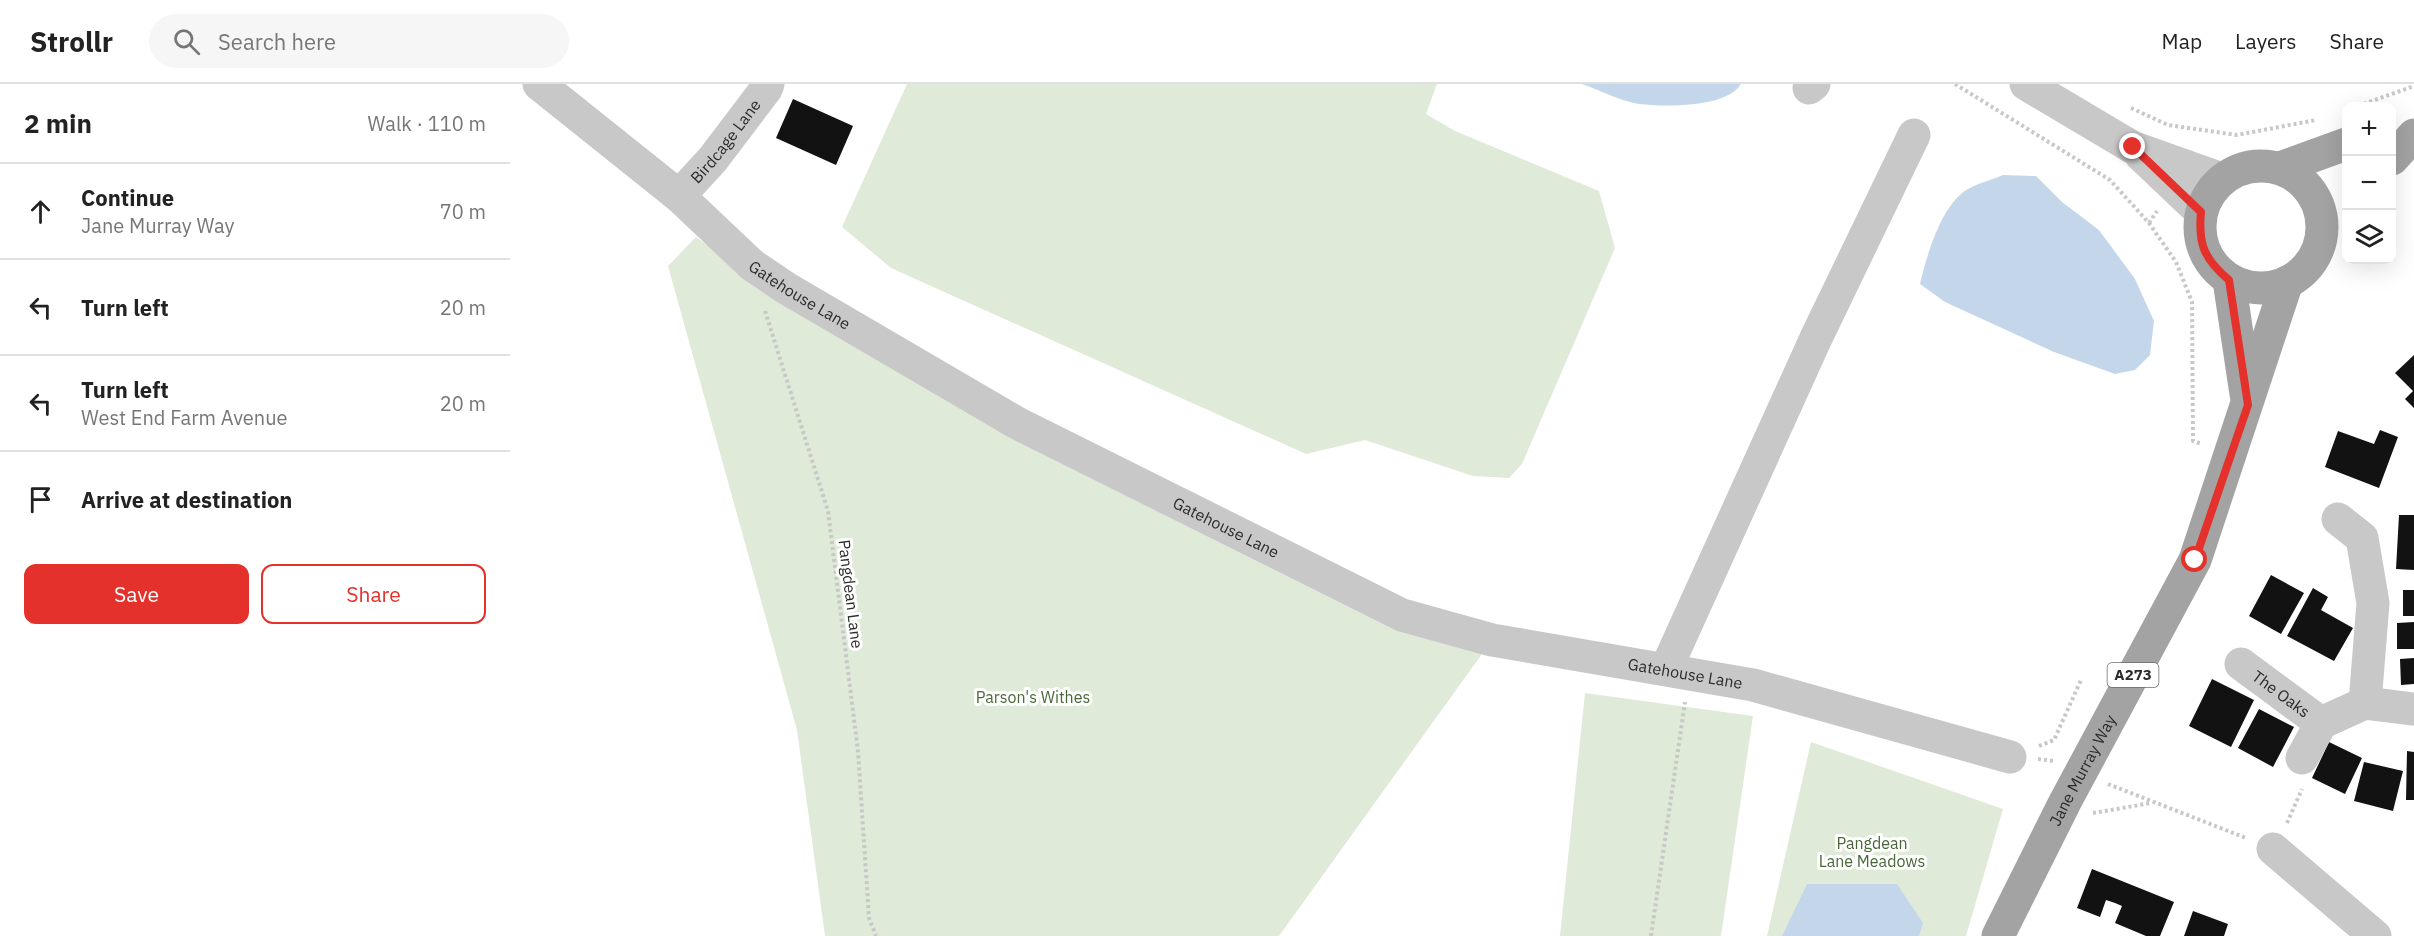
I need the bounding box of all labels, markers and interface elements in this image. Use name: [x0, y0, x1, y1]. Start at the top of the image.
search box: [149, 14, 569, 68]
text: Strollr: [30, 23, 113, 60]
icon: search: [170, 25, 203, 58]
text: Search here: [218, 27, 336, 56]
text: Map: [2162, 27, 2202, 55]
text: Layers: [2235, 27, 2297, 55]
text: Share: [2330, 27, 2384, 55]
street label: Birdcage Lane: [686, 95, 765, 187]
map controls: [2342, 102, 2396, 264]
button: +: [2342, 102, 2396, 156]
text: 2 min: [24, 106, 92, 140]
text: Walk · 110 m: [368, 110, 486, 137]
route end: [2119, 133, 2145, 159]
button: −: [2342, 156, 2396, 210]
text: Continue: [81, 183, 174, 212]
icon: ahead: [24, 195, 57, 228]
text: 70 m: [440, 198, 486, 225]
button: layers: [2342, 210, 2396, 264]
text: Jane Murray Way: [81, 212, 235, 239]
street label: Gatehouse Lane: [745, 256, 854, 334]
icon: left: [24, 291, 57, 324]
text: Turn left: [81, 293, 169, 322]
text: 20 m: [440, 294, 486, 321]
text: Turn left: [81, 375, 169, 404]
icon: left: [24, 387, 57, 420]
text: 20 m: [440, 390, 486, 417]
text: West End Farm Avenue: [81, 404, 288, 431]
icon: arrive: [24, 483, 57, 516]
text: Arrive at destination: [81, 485, 292, 514]
street label: Gatehouse Lane: [1170, 492, 1283, 562]
street label: Pangdean Lane: [834, 538, 868, 650]
route start: [2181, 546, 2207, 572]
button: Save: [24, 564, 249, 624]
button: Share: [261, 564, 486, 624]
street label: Gatehouse Lane: [1626, 654, 1744, 693]
road number: A273: [2108, 663, 2158, 687]
street label: The Oaks: [2248, 666, 2314, 722]
park label: Parson's Withes: [976, 687, 1090, 707]
street label: Jane Murray Way: [2045, 711, 2120, 829]
park label: Pangdean Lane Meadows: [1819, 833, 1925, 871]

